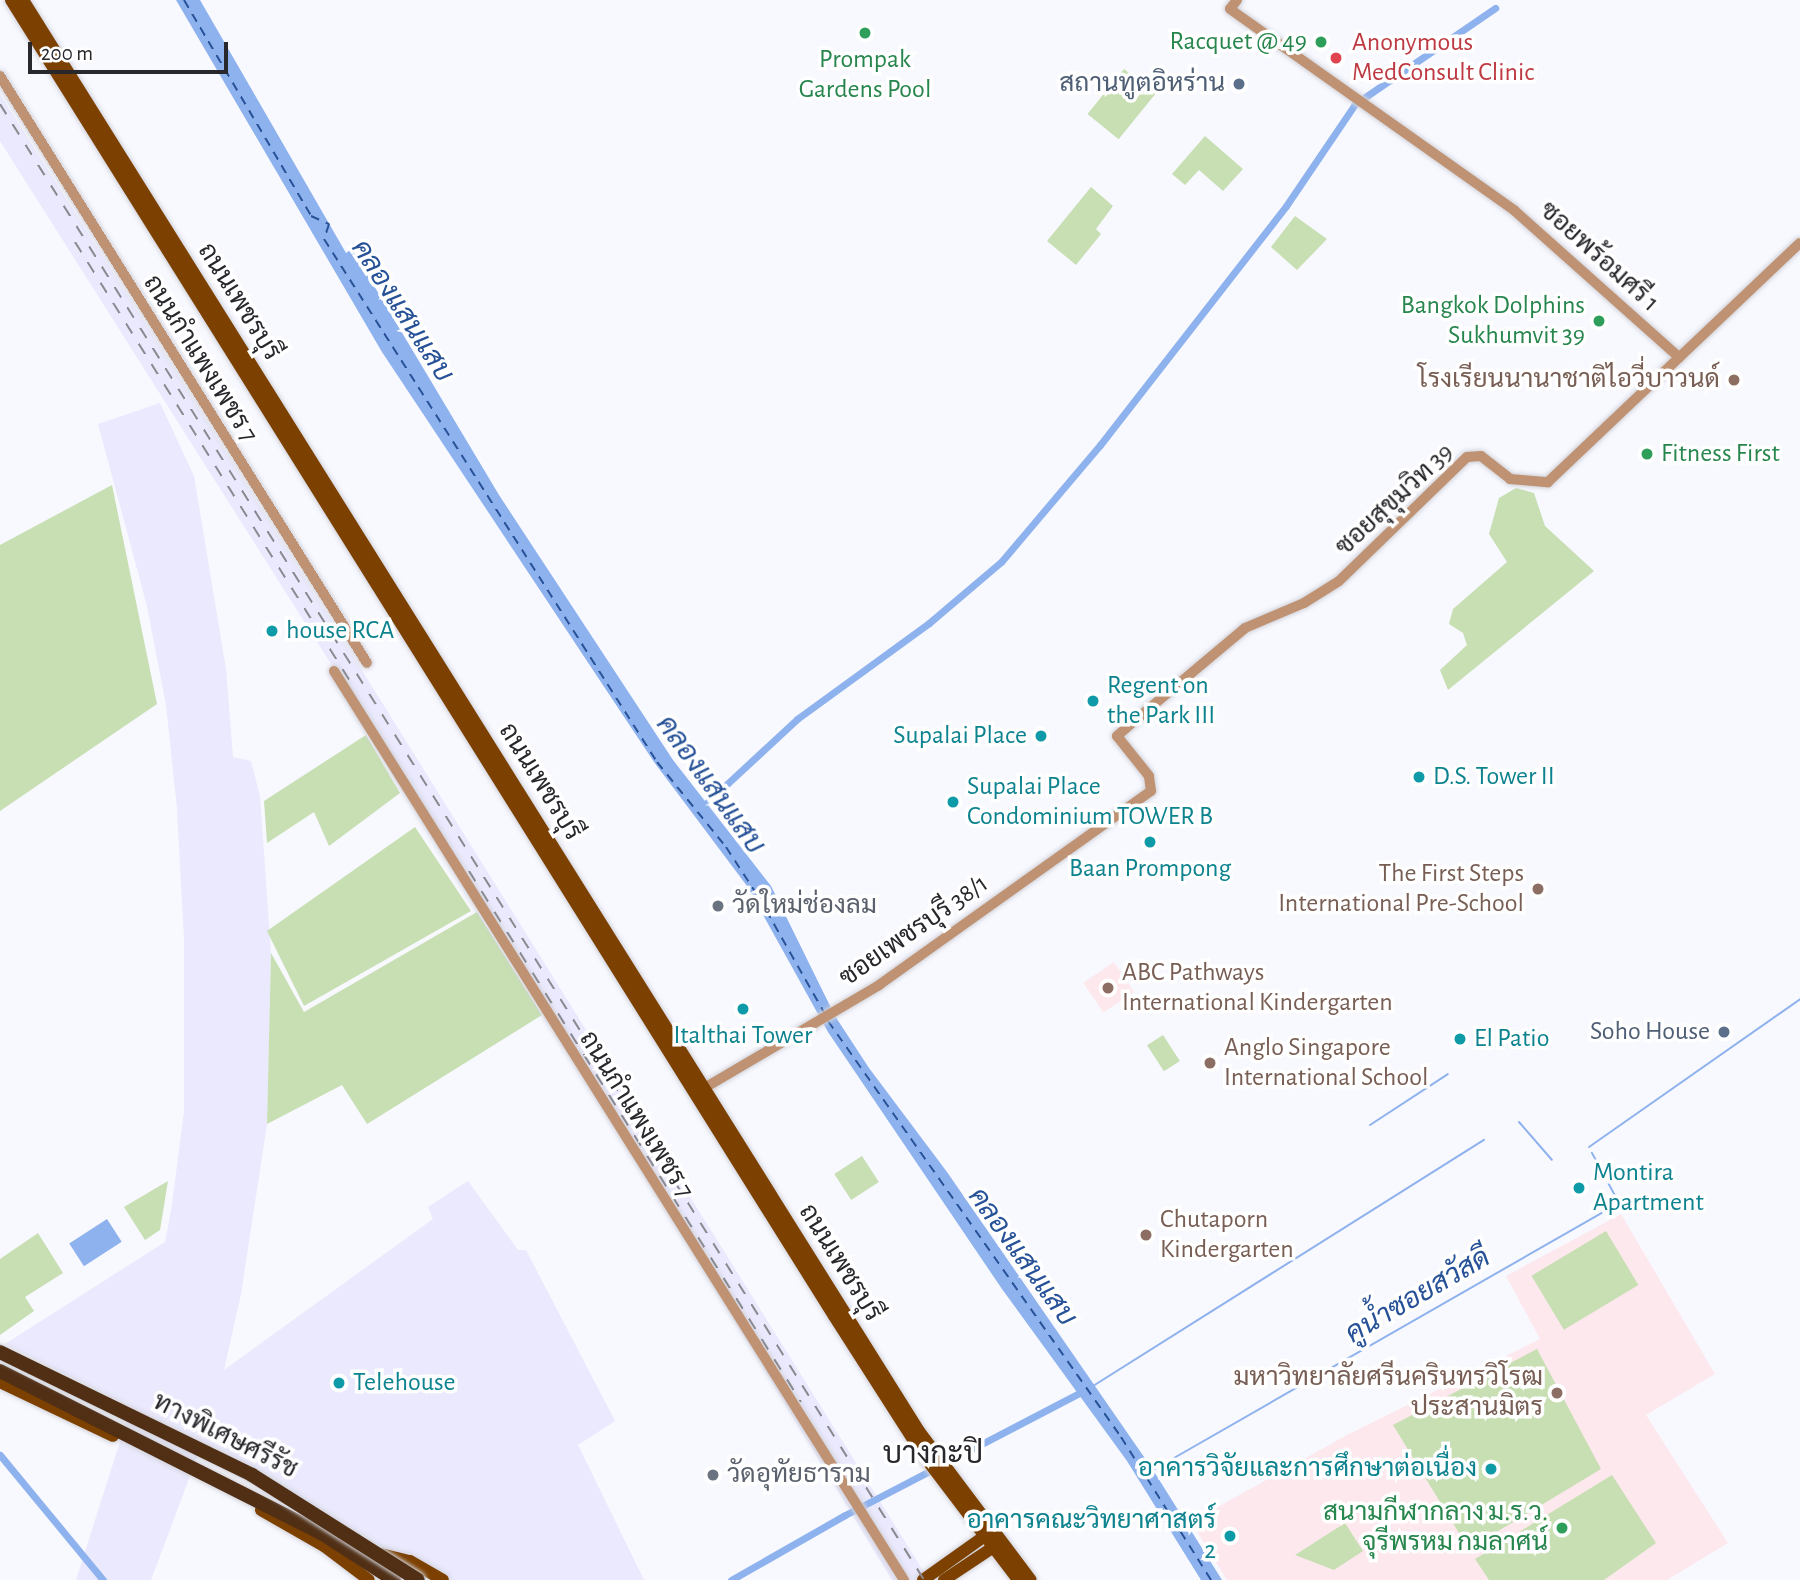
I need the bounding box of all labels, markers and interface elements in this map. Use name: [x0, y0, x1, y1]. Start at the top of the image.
marker: Prompak Gardens Pool: [857, 25, 873, 41]
place label: Racquet @ 49: [1170, 26, 1307, 58]
place label: Anonymous MedConsult Clinic: [1352, 27, 1534, 88]
scale bar: [32, 28, 231, 72]
marker: Racquet @ 49: [1313, 34, 1329, 50]
text: 200 m: [41, 43, 93, 64]
place label: Prompak Gardens Pool: [799, 44, 931, 106]
marker: Anonymous MedConsult Clinic: [1326, 48, 1346, 68]
place label: สถานทูตอิหร่าน: [1059, 68, 1225, 100]
marker: สถานทูตอิหร่าน: [1231, 76, 1247, 92]
street label: ซอยพร้อมศรี 1: [1533, 195, 1665, 319]
water label: คลองแสนแสบ: [344, 233, 460, 389]
street label: ถนนเพชรบุรี: [191, 237, 287, 367]
street label: ถนนกำแพงเพชร 7: [136, 269, 264, 449]
place label: Bangkok Dolphins Sukhumvit 39: [1401, 290, 1585, 352]
marker: Bangkok Dolphins Sukhumvit 39: [1591, 313, 1607, 329]
place label: โรงเรียนนานาชาติไอวี่บาวนด์: [1418, 364, 1720, 396]
marker: โรงเรียนนานาชาติไอวี่บาวนด์: [1726, 372, 1742, 388]
street label: ซอยสุขุมวิท 39: [1329, 437, 1461, 563]
place label: Fitness First: [1661, 438, 1780, 470]
marker: Fitness First: [1639, 446, 1655, 462]
place label: house RCA: [286, 615, 394, 647]
marker: house RCA: [264, 623, 280, 639]
place label: Regent on the Park III: [1107, 670, 1215, 732]
marker: Regent on the Park III: [1085, 693, 1101, 709]
water label: คลองแสนแสบ: [648, 709, 772, 861]
street label: ถนนเพชรบุรี: [492, 717, 588, 847]
place label: Supalai Place: [893, 720, 1027, 752]
marker: Supalai Place: [1033, 728, 1049, 744]
place label: D.S. Tower II: [1433, 761, 1555, 793]
marker: D.S. Tower II: [1411, 769, 1427, 785]
place label: Supalai Place Condominium TOWER B: [967, 771, 1213, 832]
marker: Supalai Place Condominium TOWER B: [945, 794, 961, 810]
marker: Baan Prompong: [1142, 834, 1158, 850]
place label: Baan Prompong: [1069, 853, 1231, 885]
place label: The First Steps International Pre-School: [1278, 858, 1524, 920]
street label: ซอยเพชรบุรี 38/1: [834, 868, 994, 994]
marker: The First Steps International Pre-School: [1530, 881, 1546, 897]
place label: วัดใหม่ช่องลม: [732, 890, 877, 922]
marker: วัดใหม่ช่องลม: [710, 898, 726, 914]
place label: ABC Pathways International Kindergarten: [1122, 957, 1393, 1018]
marker: ABC Pathways International Kindergarten: [1100, 980, 1116, 996]
marker: Italthai Tower: [735, 1001, 751, 1017]
place label: Soho House: [1590, 1016, 1710, 1048]
place label: Italthai Tower: [674, 1020, 812, 1052]
place label: El Patio: [1474, 1023, 1549, 1055]
marker: Soho House: [1716, 1024, 1732, 1040]
street label: ถนนกำแพงเพชร 7: [572, 1025, 700, 1205]
marker: El Patio: [1452, 1031, 1468, 1047]
place label: Anglo Singapore International School: [1224, 1032, 1428, 1094]
marker: Anglo Singapore International School: [1202, 1055, 1218, 1071]
place label: Montira Apartment: [1593, 1157, 1704, 1218]
marker: Montira Apartment: [1571, 1180, 1587, 1196]
water label: คลองแสนแสบ: [960, 1181, 1084, 1333]
street label: ถนนเพชรบุรี: [792, 1198, 888, 1328]
place label: Chutaporn Kindergarten: [1160, 1204, 1294, 1266]
marker: Chutaporn Kindergarten: [1138, 1227, 1154, 1243]
water label: คูน้ำซอยสวัสดี: [1340, 1241, 1496, 1351]
place label: มหาวิทยาลัยศรีนครินทรวิโรฒ ประสานมิตร: [1233, 1362, 1543, 1424]
place label: Telehouse: [353, 1367, 456, 1399]
marker: Telehouse: [331, 1375, 347, 1391]
marker: มหาวิทยาลัยศรีนครินทรวิโรฒ ประสานมิตร: [1549, 1385, 1565, 1401]
street label: ทางพิเศษศรีรัช: [147, 1386, 303, 1486]
district label: บางกะปิ: [883, 1436, 983, 1472]
place label: อาคารวิจัยและการศึกษาต่อเนื่อง: [1138, 1453, 1477, 1485]
place label: วัดอุทัยธาราม: [727, 1459, 871, 1491]
marker: อาคารวิจัยและการศึกษาต่อเนื่อง: [1483, 1461, 1499, 1477]
marker: วัดอุทัยธาราม: [705, 1467, 721, 1483]
place label: สนามกีฬากลาง ม.ร.ว. จุรีพรหม กมลาศน์: [1323, 1497, 1548, 1558]
place label: อาคารคณะวิทยาศาสตร์ 2: [967, 1505, 1216, 1566]
marker: สนามกีฬากลาง ม.ร.ว. จุรีพรหม กมลาศน์: [1554, 1520, 1570, 1536]
marker: อาคารคณะวิทยาศาสตร์ 2: [1222, 1528, 1238, 1544]

